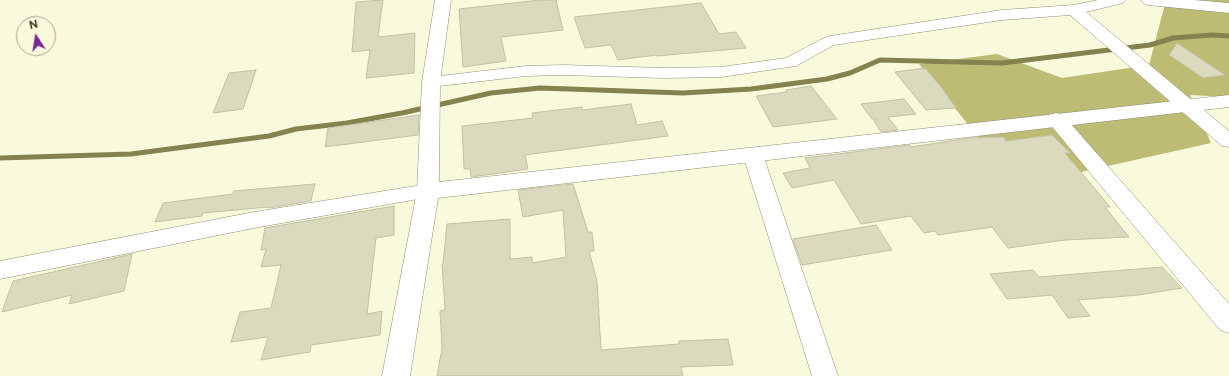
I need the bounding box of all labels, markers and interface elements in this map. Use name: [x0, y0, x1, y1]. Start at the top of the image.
north arrow: [16, 16, 56, 56]
text: N: [28, 18, 39, 32]

